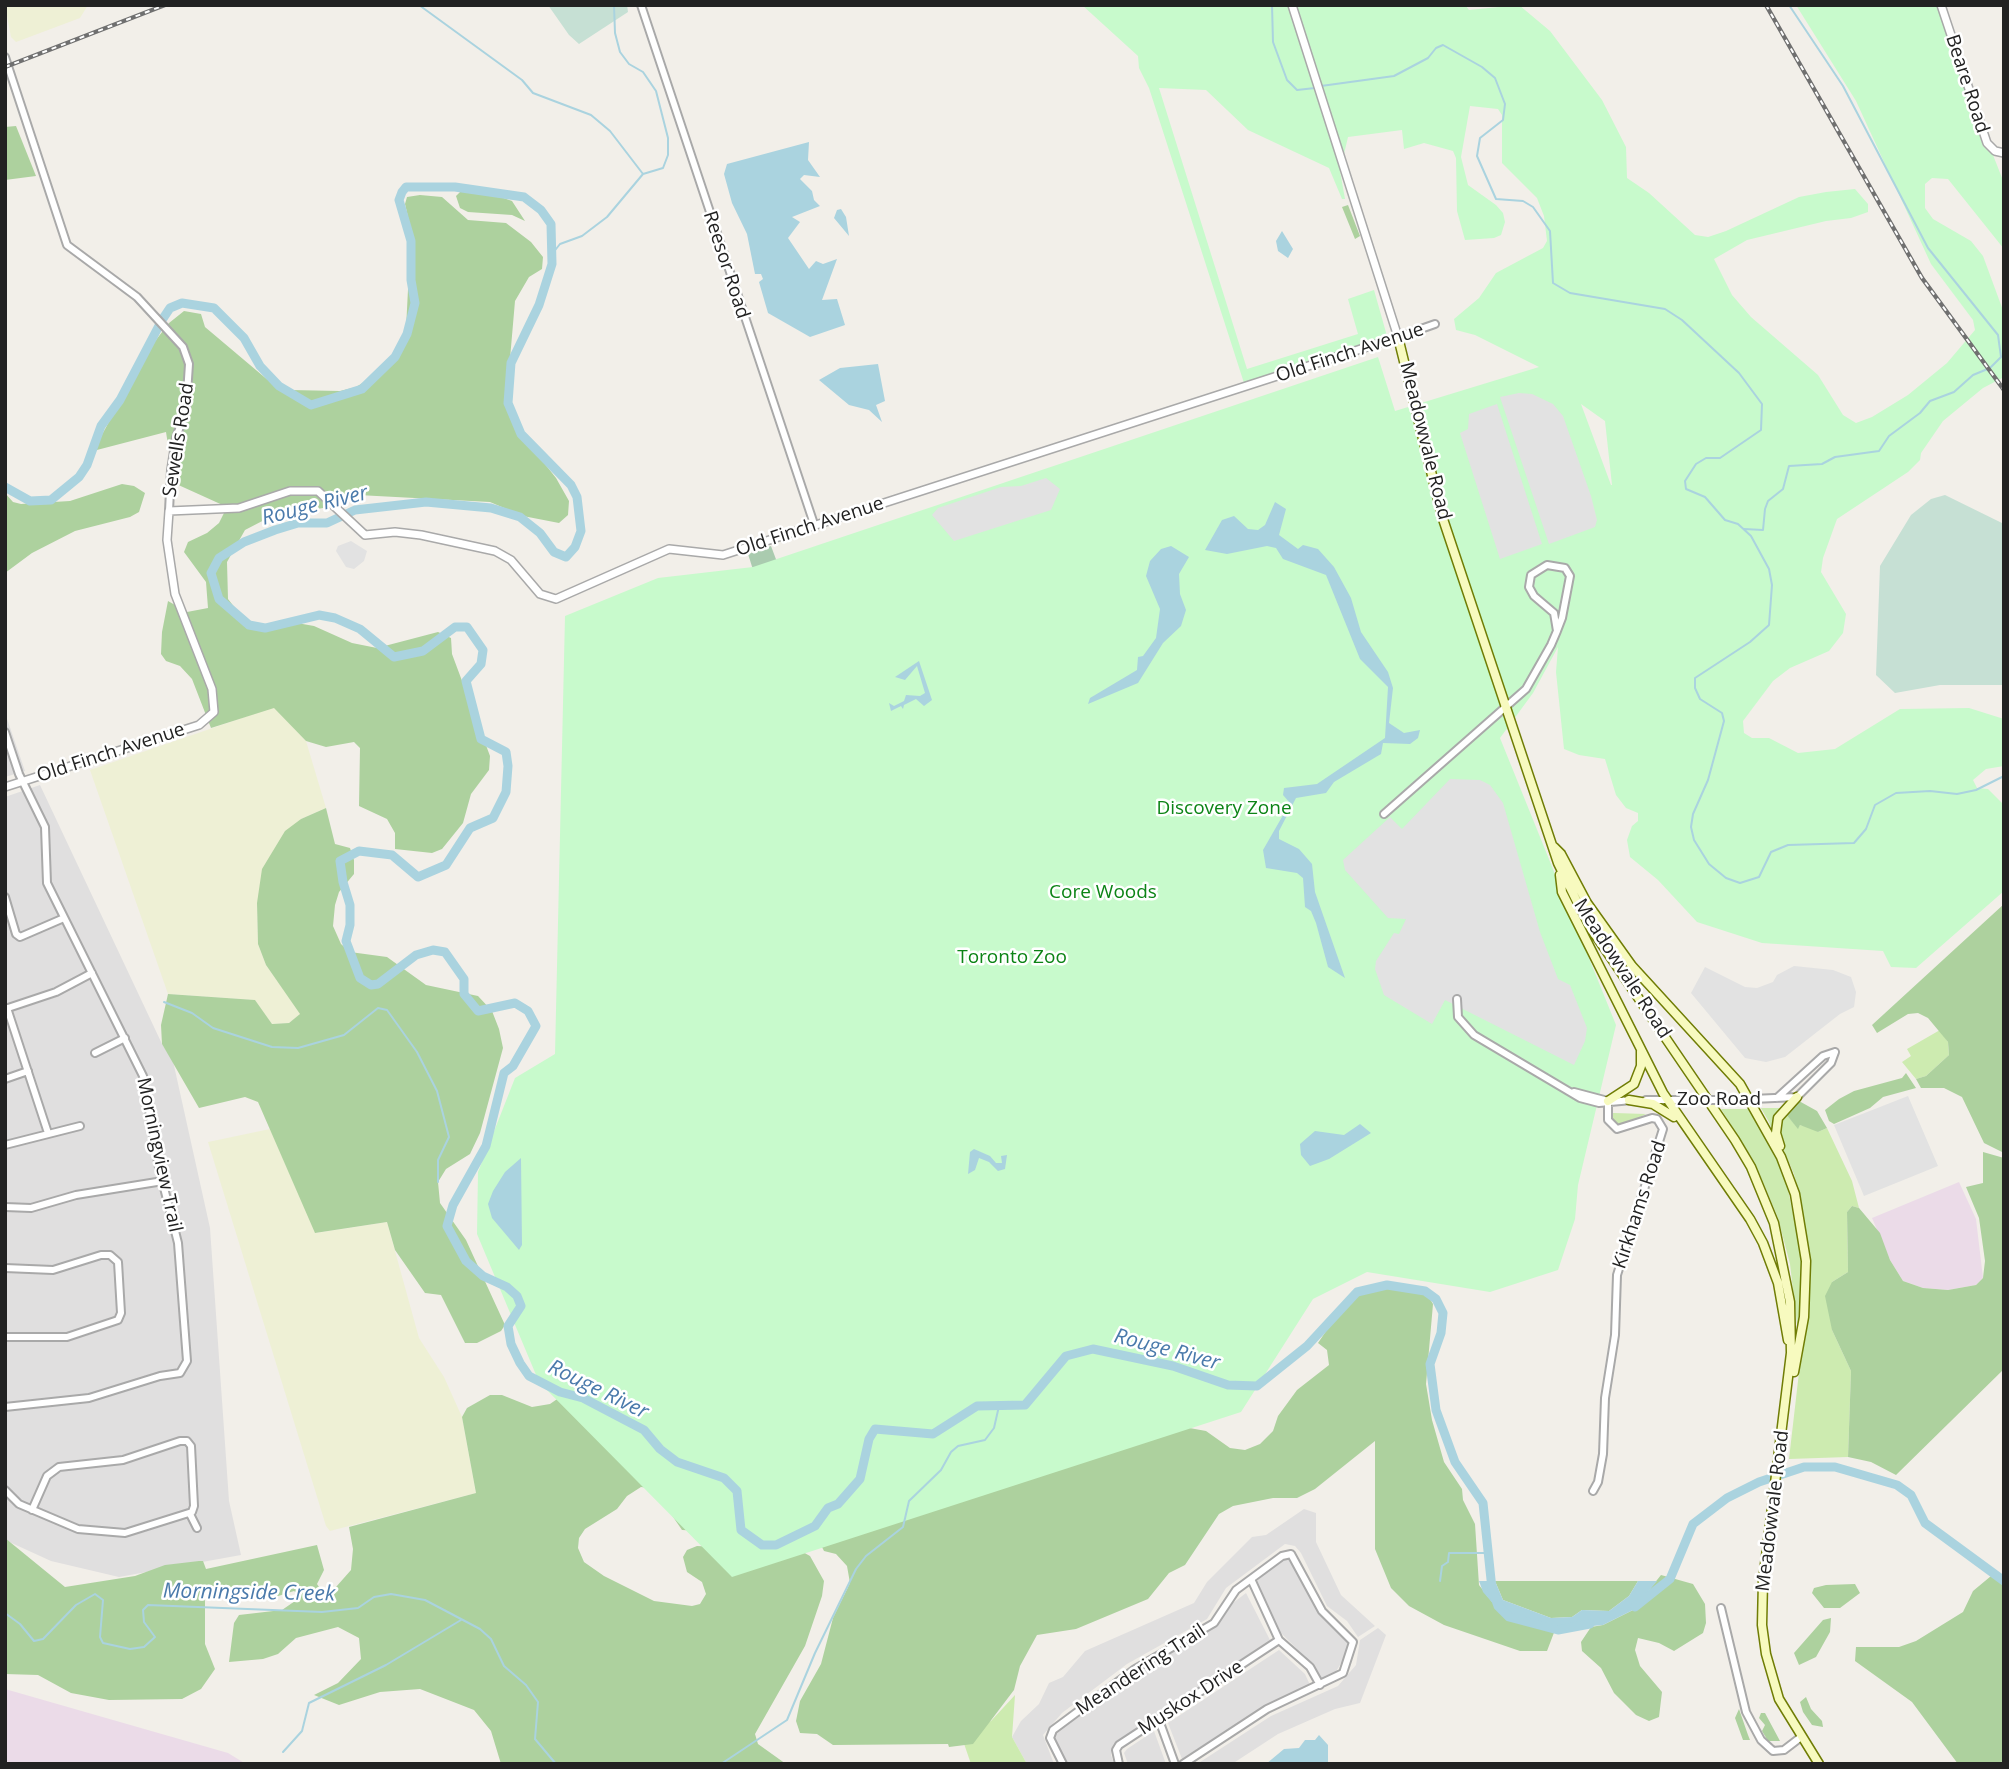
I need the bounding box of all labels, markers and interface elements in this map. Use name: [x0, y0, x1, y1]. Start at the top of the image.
street label: Beare Road: [1940, 32, 1994, 136]
street label: Reesor Road: [698, 208, 754, 322]
street label: Old Finch Avenue: [1273, 318, 1427, 388]
street label: Meadowvale Road: [1394, 360, 1456, 522]
street label: Sewells Road: [159, 381, 199, 499]
water label: Rouge River: [259, 481, 371, 531]
street label: Old Finch Avenue: [733, 492, 887, 562]
street label: Old Finch Avenue: [34, 718, 188, 788]
park label: Discovery Zone: [1156, 798, 1292, 820]
park label: Core Woods: [1049, 882, 1157, 904]
street label: Meadowvale Road: [1568, 895, 1676, 1043]
park label: Toronto Zoo: [957, 947, 1067, 969]
street label: Morningview Trail: [131, 1076, 187, 1234]
street label: Zoo Road: [1677, 1089, 1761, 1111]
street label: Kirkhams Road: [1609, 1138, 1671, 1272]
water label: Rouge River: [1111, 1324, 1223, 1376]
water label: Rouge River: [544, 1355, 652, 1425]
street label: Meadowvale Road: [1752, 1429, 1794, 1593]
water label: Morningside Creek: [163, 1579, 335, 1607]
street label: Meandering Trail: [1072, 1620, 1210, 1720]
street label: Muskox Drive: [1134, 1656, 1248, 1740]

